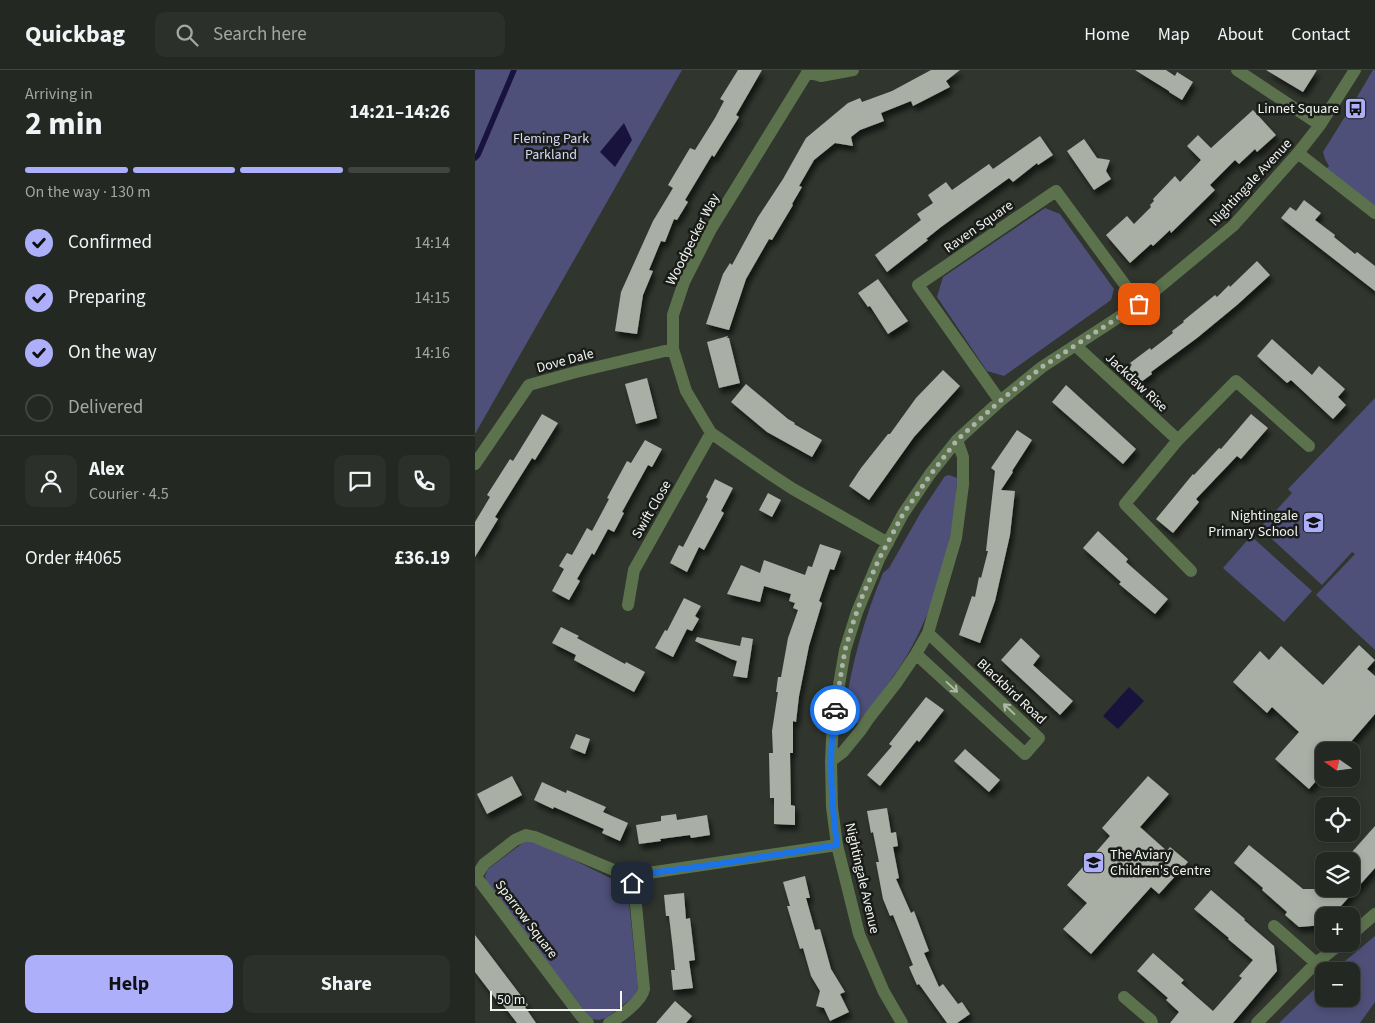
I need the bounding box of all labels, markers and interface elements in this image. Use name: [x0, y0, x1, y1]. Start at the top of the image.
search box: [155, 12, 505, 57]
text: Quickbag: [25, 17, 125, 52]
icon: search: [173, 21, 201, 49]
text: Search here: [213, 21, 307, 48]
text: Home: [1084, 22, 1130, 47]
text: Map: [1158, 22, 1190, 47]
text: About: [1218, 22, 1263, 47]
text: Contact: [1291, 22, 1350, 47]
text: Arriving in: [25, 83, 93, 105]
bus stop icon: Linnet Square: [1343, 96, 1367, 120]
text: 14:21–14:26: [349, 99, 450, 126]
place label: Linnet Square: [1258, 99, 1339, 119]
text: 2 min: [25, 101, 103, 147]
park label: Fleming Park Parkland: [513, 129, 589, 165]
street label: Nightingale Avenue: [1205, 134, 1297, 231]
text: On the way · 130 m: [25, 181, 150, 203]
street label: Woodpecker Way: [661, 190, 725, 289]
street label: Raven Square: [940, 196, 1017, 258]
icon: check: [25, 229, 53, 257]
text: Confirmed: [68, 229, 152, 256]
text: 14:14: [414, 232, 450, 254]
pin: [1118, 283, 1160, 325]
icon: check: [25, 284, 53, 312]
text: Preparing: [68, 284, 146, 311]
text: 14:15: [414, 287, 450, 309]
icon: bag: [1125, 290, 1153, 318]
icon: check: [25, 339, 53, 367]
text: On the way: [68, 339, 157, 366]
text: 14:16: [414, 342, 450, 364]
street label: Dove Dale: [534, 344, 596, 378]
street label: Jackdaw Rise: [1101, 349, 1172, 417]
text: Delivered: [68, 394, 143, 421]
button: person: [25, 455, 77, 507]
button: chat: [334, 455, 386, 507]
button: phone: [398, 455, 450, 507]
text: Alex: [89, 456, 125, 483]
street label: Swift Close: [627, 477, 677, 542]
text: Courier · 4.5: [89, 483, 169, 505]
place label: Nightingale Primary School: [1208, 506, 1298, 542]
school or university icon: Nightingale Primary School: [1302, 511, 1326, 535]
text: Order #4065: [25, 545, 122, 572]
text: £36.19: [394, 545, 450, 572]
street label: Blackbird Road: [972, 654, 1051, 729]
one-way arrow: [946, 681, 958, 693]
courier: [810, 685, 860, 735]
icon: car: [821, 696, 849, 724]
one-way arrow: [1002, 703, 1015, 715]
north arrow: [1315, 742, 1360, 788]
map controls: [1315, 742, 1360, 1007]
button: locate: [1315, 797, 1360, 842]
street label: Nightingale Avenue: [840, 821, 885, 936]
place label: The Aviary Children's Centre: [1110, 845, 1211, 881]
school or university icon: The Aviary Children's Centre: [1082, 850, 1106, 874]
button: layers: [1315, 852, 1360, 897]
pin: [611, 862, 653, 904]
icon: home: [618, 869, 646, 897]
street label: Sparrow Square: [490, 876, 562, 963]
button: +: [1315, 907, 1360, 952]
button: Help: [25, 955, 233, 1013]
button: Share: [243, 955, 450, 1013]
button: −: [1315, 962, 1360, 1007]
scale bar: [490, 988, 623, 1011]
text: 50 m: [497, 990, 525, 1010]

